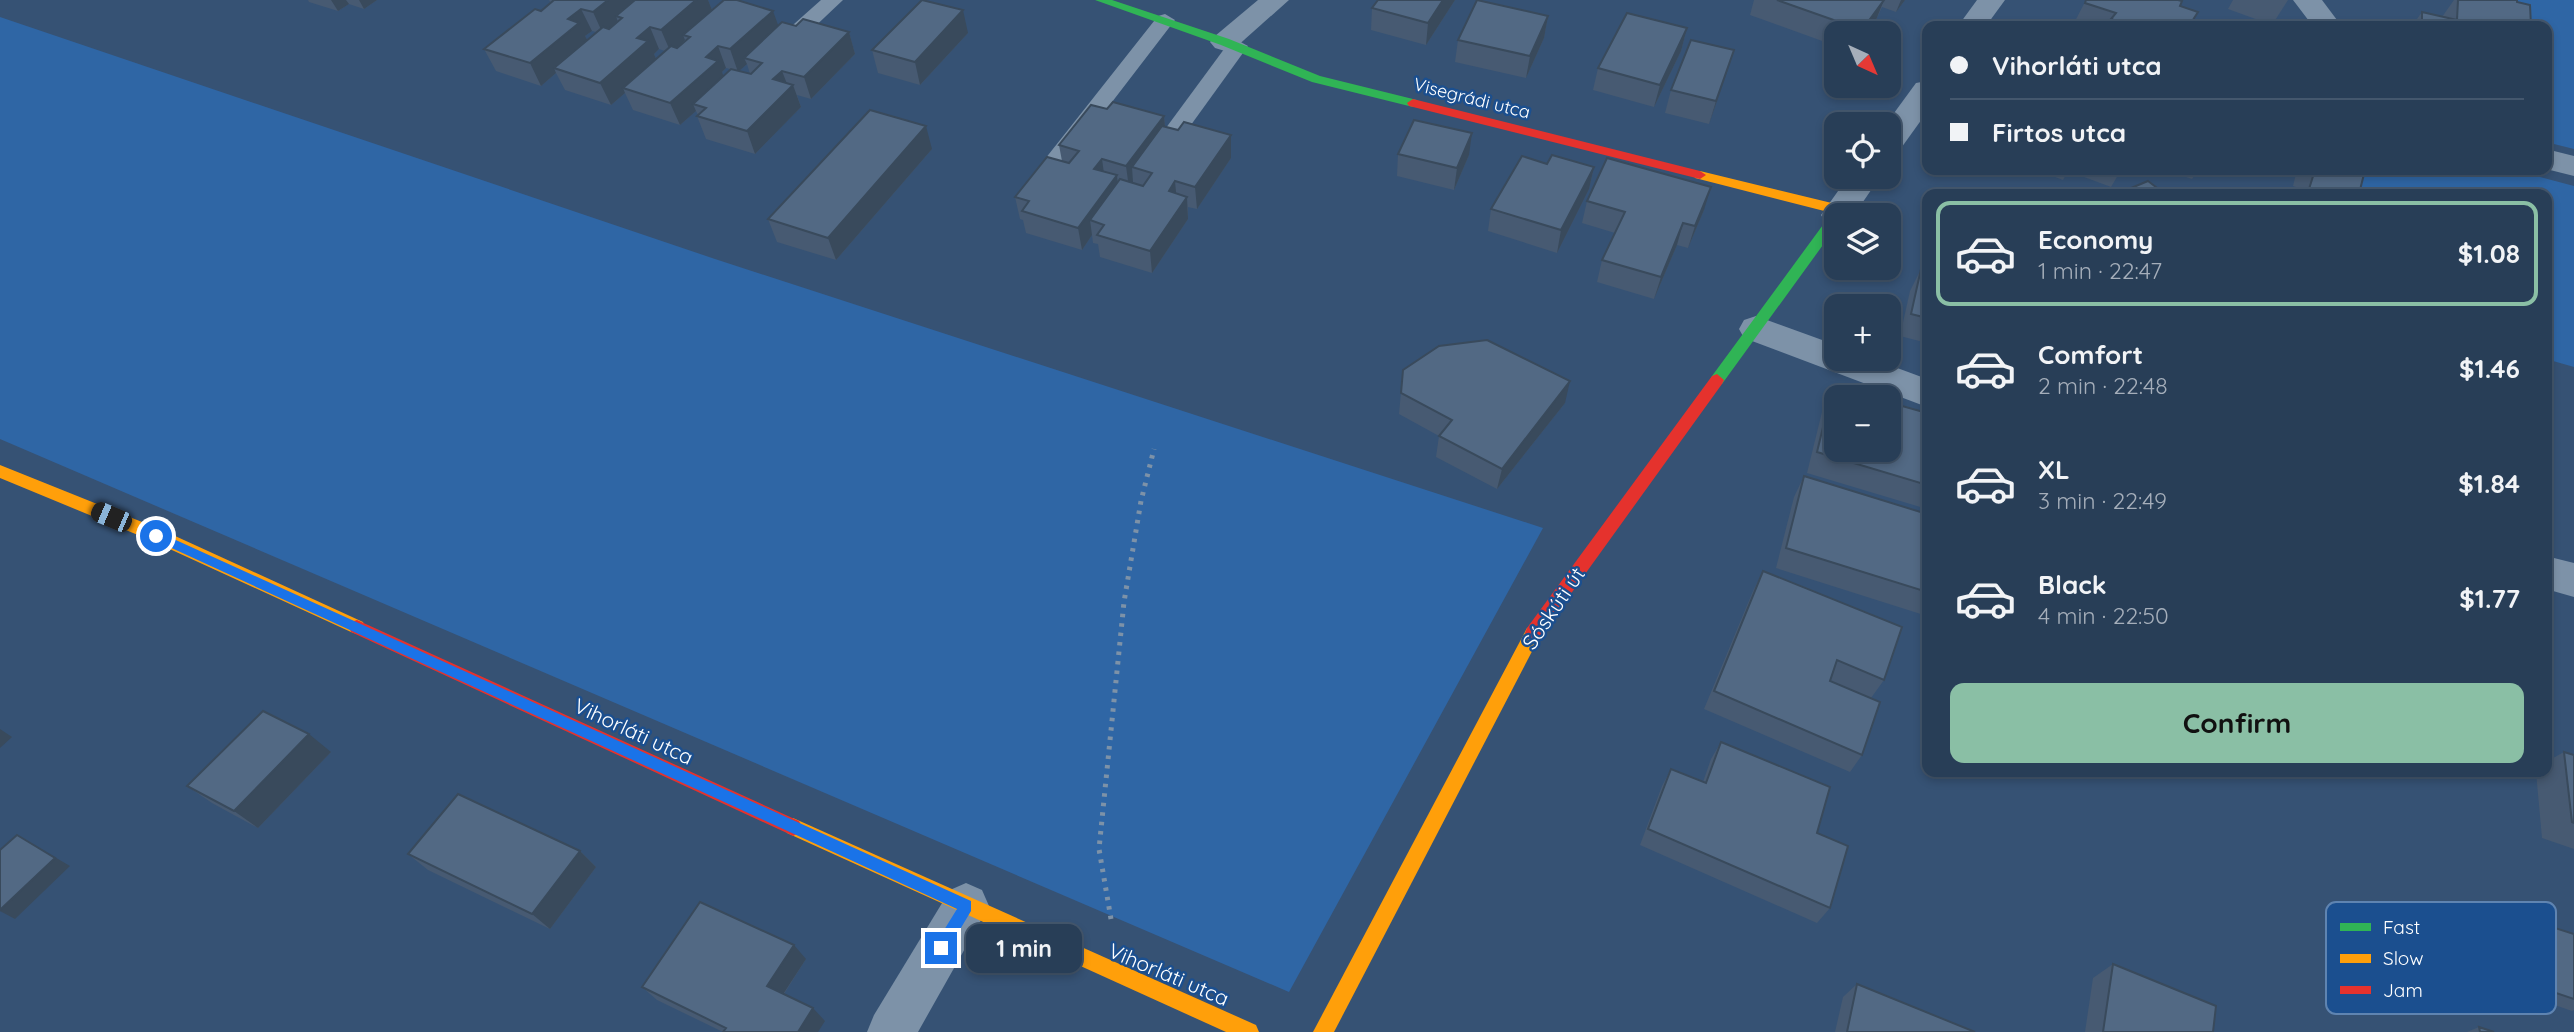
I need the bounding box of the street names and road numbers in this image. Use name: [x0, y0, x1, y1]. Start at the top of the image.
street label: Visegrádi utca: [1411, 72, 1533, 124]
street label: Sóskúti út: [1516, 562, 1590, 654]
street label: Vihorláti utca: [570, 692, 698, 770]
street label: Vihorláti utca: [1105, 937, 1233, 1011]

